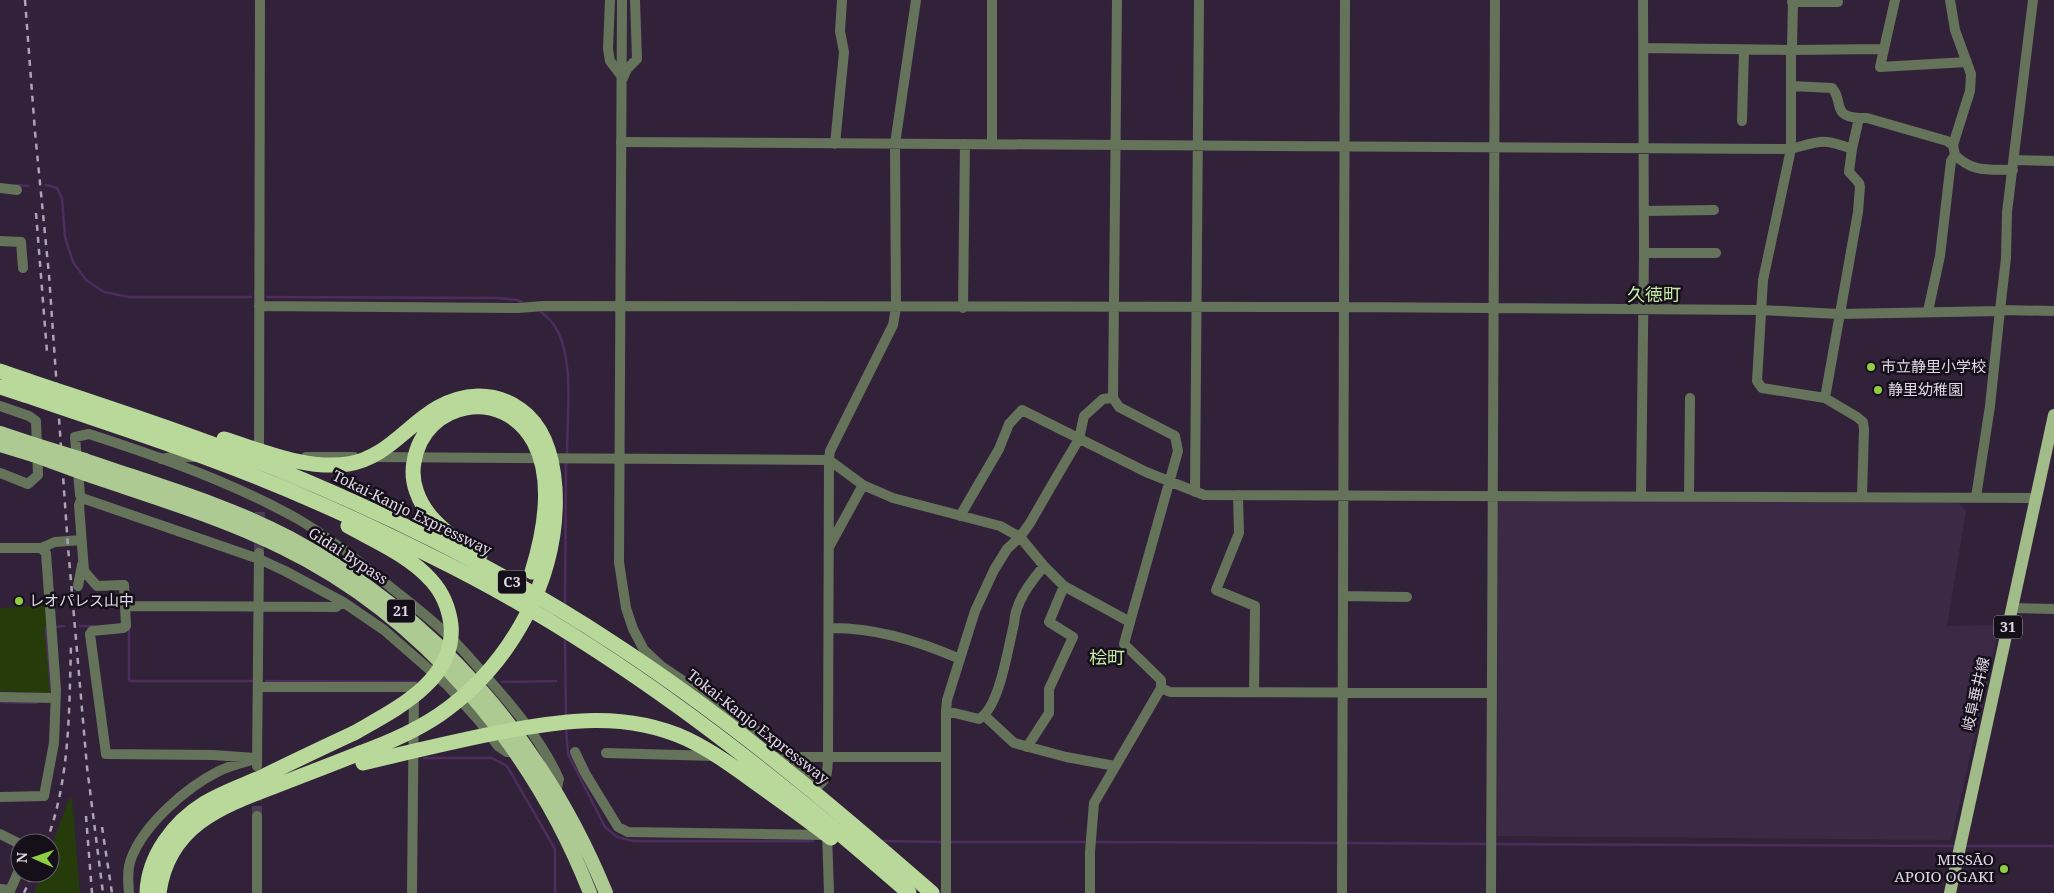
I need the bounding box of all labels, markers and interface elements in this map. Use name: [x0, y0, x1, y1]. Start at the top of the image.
district label: 久徳町: [1627, 282, 1681, 306]
place label: 市立静里小学校: [1881, 356, 1986, 376]
marker: 市立静里小学校: [1865, 361, 1877, 373]
place label: 静里幼稚園: [1888, 379, 1963, 399]
marker: 静里幼稚園: [1872, 384, 1884, 396]
street label: Tokai-Kanjo Expressway: [329, 465, 496, 560]
street label: Gidai Bypass: [305, 522, 392, 588]
road number: C3: [498, 570, 526, 594]
place label: レオパレス山中: [29, 590, 134, 610]
marker: レオパレス山中: [13, 595, 25, 607]
road number: 21: [387, 600, 415, 622]
road number: 31: [1994, 616, 2022, 638]
district label: 桧町: [1089, 645, 1125, 669]
street label: 岐阜垂井線: [1957, 655, 1993, 733]
street label: Tokai-Kanjo Expressway: [684, 665, 834, 788]
north arrow: [10, 833, 60, 883]
place label: MISSĀO APOIO OGAKI: [1894, 849, 1994, 886]
text: N: [12, 852, 31, 863]
marker: MISSĀO APOIO OGAKI: [1998, 863, 2010, 875]

